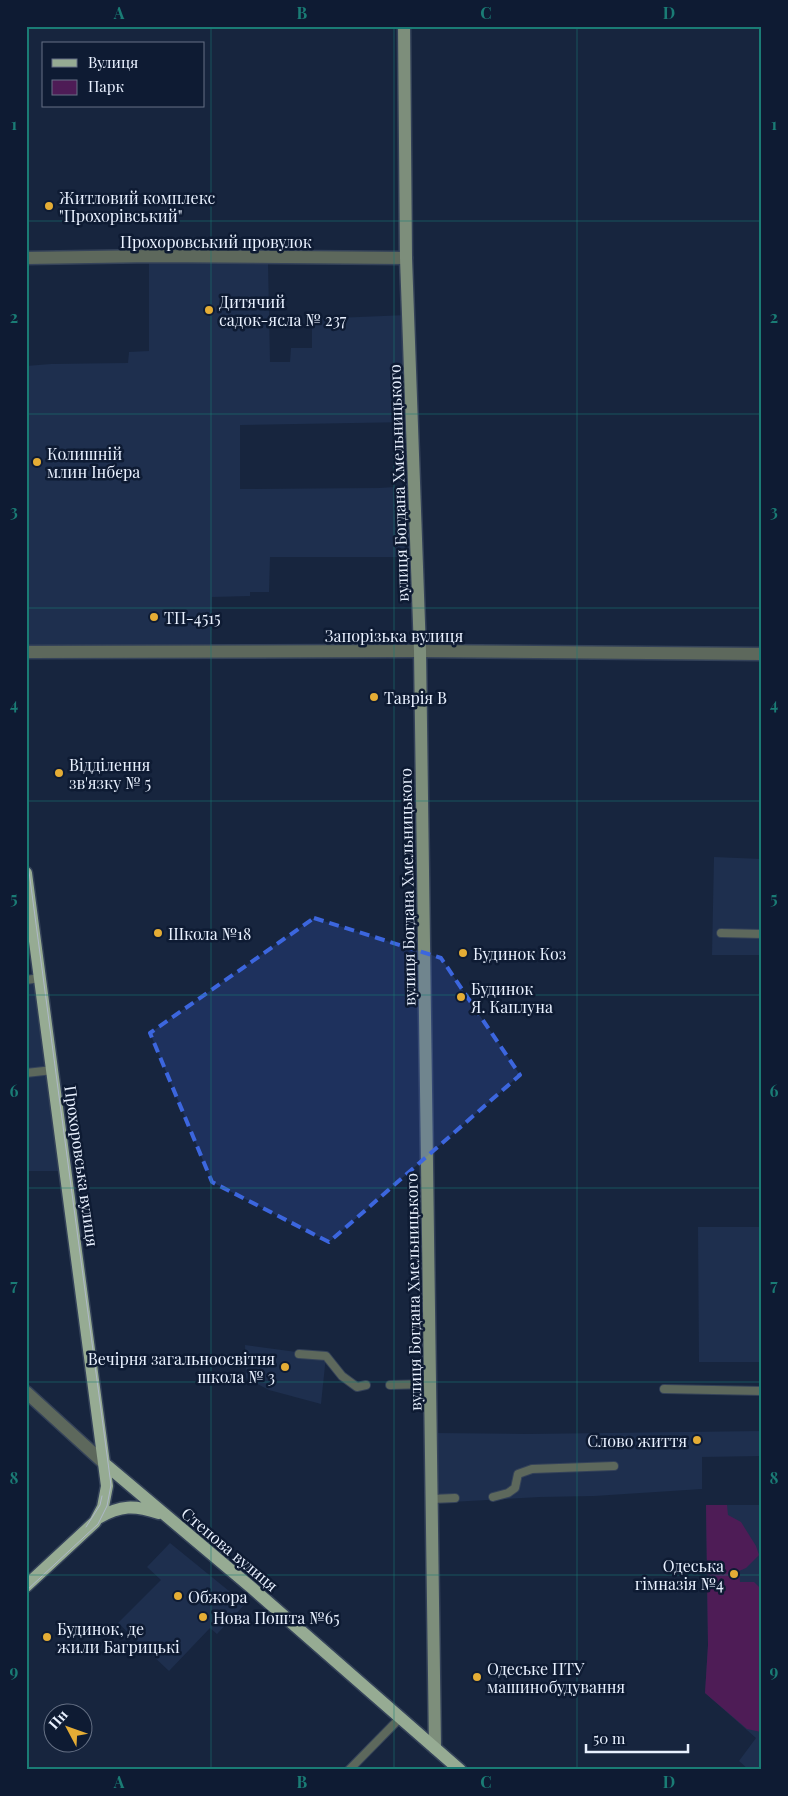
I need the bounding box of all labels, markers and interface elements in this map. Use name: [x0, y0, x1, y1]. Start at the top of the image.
text: A: [113, 2, 125, 23]
text: B: [297, 2, 308, 23]
text: C: [480, 2, 492, 23]
text: D: [663, 2, 675, 23]
legend: [42, 42, 205, 108]
text: Вулиця: [88, 52, 138, 72]
text: Парк: [88, 76, 124, 96]
text: 1: [11, 113, 17, 134]
text: 1: [771, 113, 777, 134]
place label: Житловий комплекс "Прохорівський": [59, 187, 216, 226]
marker: Житловий комплекс "Прохорівський": [43, 200, 55, 212]
street label: Прохоровський провулок: [120, 231, 312, 252]
place label: Дитячий садок-ясла № 237: [219, 291, 347, 330]
marker: Дитячий садок-ясла № 237: [203, 304, 215, 316]
text: 2: [10, 306, 18, 327]
text: 2: [770, 306, 778, 327]
street label: вулиця Богдана Хмельницького: [383, 364, 413, 602]
place label: Колишній млин Інбєра: [47, 443, 140, 482]
marker: Колишній млин Інбєра: [31, 456, 43, 468]
text: 3: [10, 500, 18, 521]
text: 3: [770, 500, 778, 521]
place label: ТП-4515: [164, 607, 221, 628]
marker: ТП-4515: [148, 611, 160, 623]
street label: Запорізька вулиця: [325, 625, 464, 646]
place label: Таврія В: [384, 687, 447, 708]
marker: Таврія В: [368, 691, 380, 703]
text: 4: [10, 693, 18, 714]
text: 4: [770, 693, 778, 714]
place label: Відділення зв'язку № 5: [69, 754, 151, 793]
marker: Відділення зв'язку № 5: [53, 767, 65, 779]
street label: вулиця Богдана Хмельницького: [394, 768, 420, 1006]
text: 5: [10, 887, 18, 908]
text: 5: [770, 887, 778, 908]
place label: Школа №18: [168, 923, 251, 944]
marker: Школа №18: [152, 927, 164, 939]
place label: Будинок Коз: [473, 943, 566, 964]
marker: Будинок Коз: [457, 947, 469, 959]
place label: Будинок Я. Каплуна: [470, 978, 553, 1017]
marker: Будинок Я. Каплуна: [455, 991, 467, 1003]
text: 6: [10, 1080, 19, 1101]
text: 6: [770, 1080, 779, 1101]
street label: Прохоровська вулиця: [60, 1084, 104, 1248]
street label: вулиця Богдана Хмельницького: [400, 1173, 426, 1411]
text: 7: [10, 1274, 18, 1295]
text: 7: [770, 1274, 778, 1295]
place label: Вечірня загальноосвітня школа № 3: [88, 1348, 275, 1387]
marker: Вечірня загальноосвітня школа № 3: [279, 1361, 291, 1373]
place label: Слово життя: [587, 1430, 687, 1451]
marker: Слово життя: [691, 1434, 703, 1446]
text: 8: [10, 1467, 19, 1488]
text: 8: [770, 1467, 779, 1488]
street label: Степова вулиця: [177, 1503, 283, 1596]
place label: Одеська гімназія №4: [635, 1555, 724, 1594]
marker: Одеська гімназія №4: [728, 1568, 740, 1580]
place label: Обжора: [188, 1586, 248, 1607]
marker: Обжора: [172, 1590, 184, 1602]
place label: Нова Пошта №65: [213, 1607, 340, 1628]
marker: Нова Пошта №65: [197, 1611, 209, 1623]
place label: Будинок, де жили Багрицькі: [57, 1618, 180, 1657]
marker: Будинок, де жили Багрицькі: [41, 1631, 53, 1643]
place label: Одеське ПТУ машинобудування: [487, 1658, 626, 1697]
text: 9: [10, 1660, 19, 1681]
text: 9: [770, 1660, 779, 1681]
marker: Одеське ПТУ машинобудування: [471, 1671, 483, 1683]
north arrow: [42, 1704, 92, 1754]
text: Пн: [44, 1705, 72, 1733]
scale bar: [586, 1721, 688, 1753]
text: 50 m: [593, 1728, 626, 1748]
text: A: [113, 1771, 125, 1792]
text: B: [297, 1771, 308, 1792]
text: C: [480, 1771, 492, 1792]
text: D: [663, 1771, 675, 1792]

